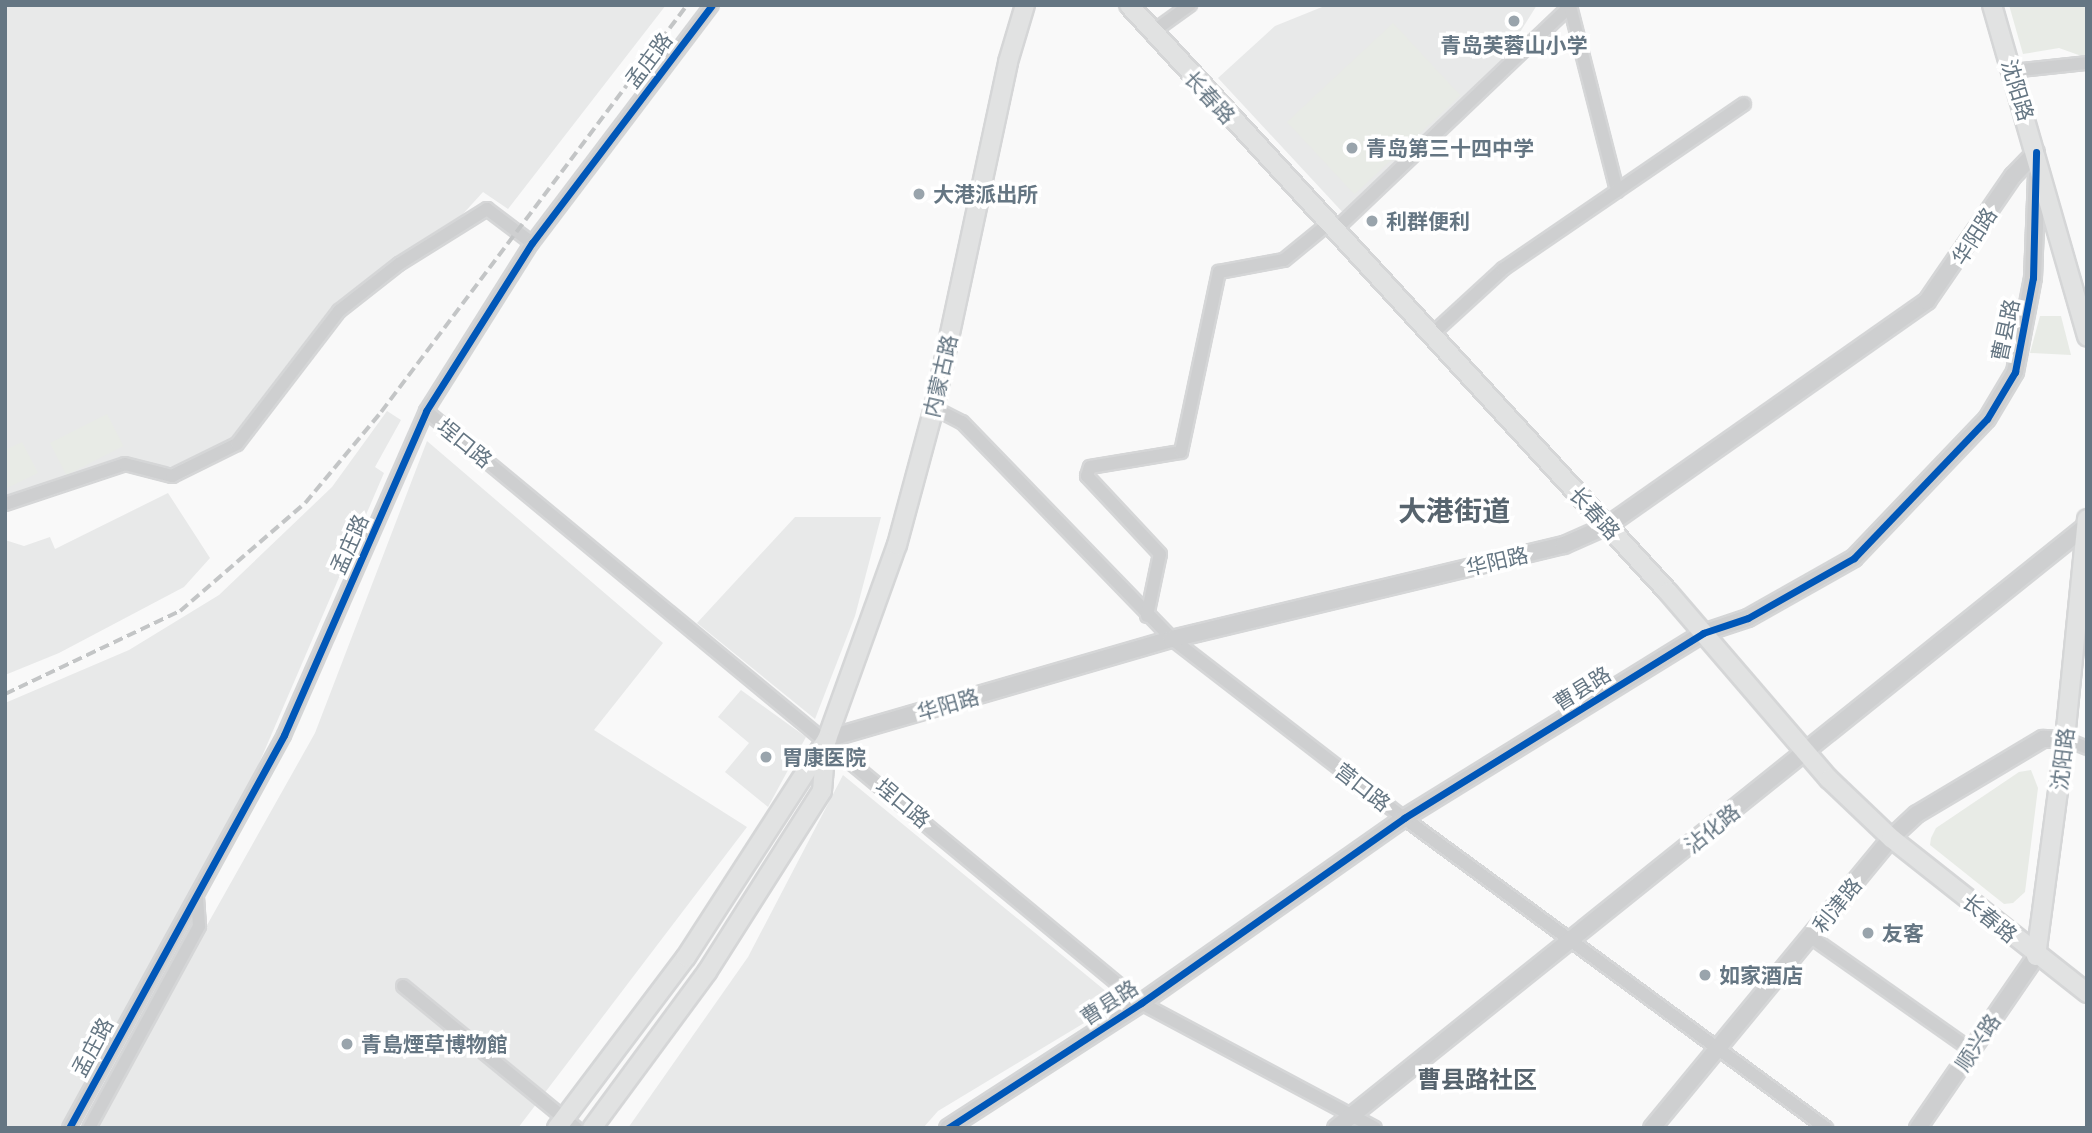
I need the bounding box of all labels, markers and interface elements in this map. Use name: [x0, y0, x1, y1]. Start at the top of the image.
marker: 青岛芙蓉山小学: [1506, 13, 1522, 29]
street label: 孟庄路: [619, 27, 677, 93]
place label: 青岛芙蓉山小学: [1441, 32, 1587, 58]
street label: 沈阳路: [1997, 56, 2039, 124]
street label: 长春路: [1179, 65, 1241, 129]
place label: 青岛第三十四中学: [1366, 135, 1534, 161]
marker: 青岛第三十四中学: [1344, 140, 1360, 156]
place label: 大港派出所: [933, 181, 1038, 207]
marker: 大港派出所: [911, 186, 927, 202]
street label: 华阳路: [1946, 203, 2002, 269]
place label: 利群便利: [1386, 208, 1470, 234]
marker: 利群便利: [1364, 213, 1380, 229]
street label: 曹县路: [1986, 297, 2024, 363]
street label: 内蒙古路: [918, 332, 962, 420]
street label: 埕口路: [433, 413, 497, 473]
street label: 长春路: [1564, 481, 1626, 545]
district label: 大港街道: [1398, 494, 1510, 528]
street label: 孟庄路: [325, 510, 373, 578]
street label: 华阳路: [1463, 542, 1531, 580]
street label: 曹县路: [1549, 661, 1615, 715]
street label: 华阳路: [914, 683, 982, 725]
street label: 沈阳路: [2046, 726, 2078, 792]
place label: 胃康医院: [782, 744, 866, 770]
marker: 胃康医院: [756, 747, 776, 767]
street label: 营口路: [1330, 758, 1396, 816]
street label: 埕口路: [871, 773, 935, 833]
street label: 沾化路: [1680, 798, 1744, 858]
street label: 利津路: [1807, 873, 1867, 937]
street label: 长春路: [1958, 888, 2022, 948]
place label: 友客: [1882, 920, 1924, 946]
marker: 友客: [1860, 925, 1876, 941]
place label: 如家酒店: [1719, 962, 1803, 988]
marker: 如家酒店: [1697, 967, 1713, 983]
street label: 曹县路: [1076, 974, 1142, 1030]
street label: 顺兴路: [1949, 1009, 2005, 1075]
street label: 孟庄路: [66, 1013, 118, 1081]
place label: 青島煙草博物館: [361, 1031, 508, 1057]
marker: 青島煙草博物館: [339, 1036, 355, 1052]
district label: 曹县路社区: [1417, 1066, 1537, 1094]

